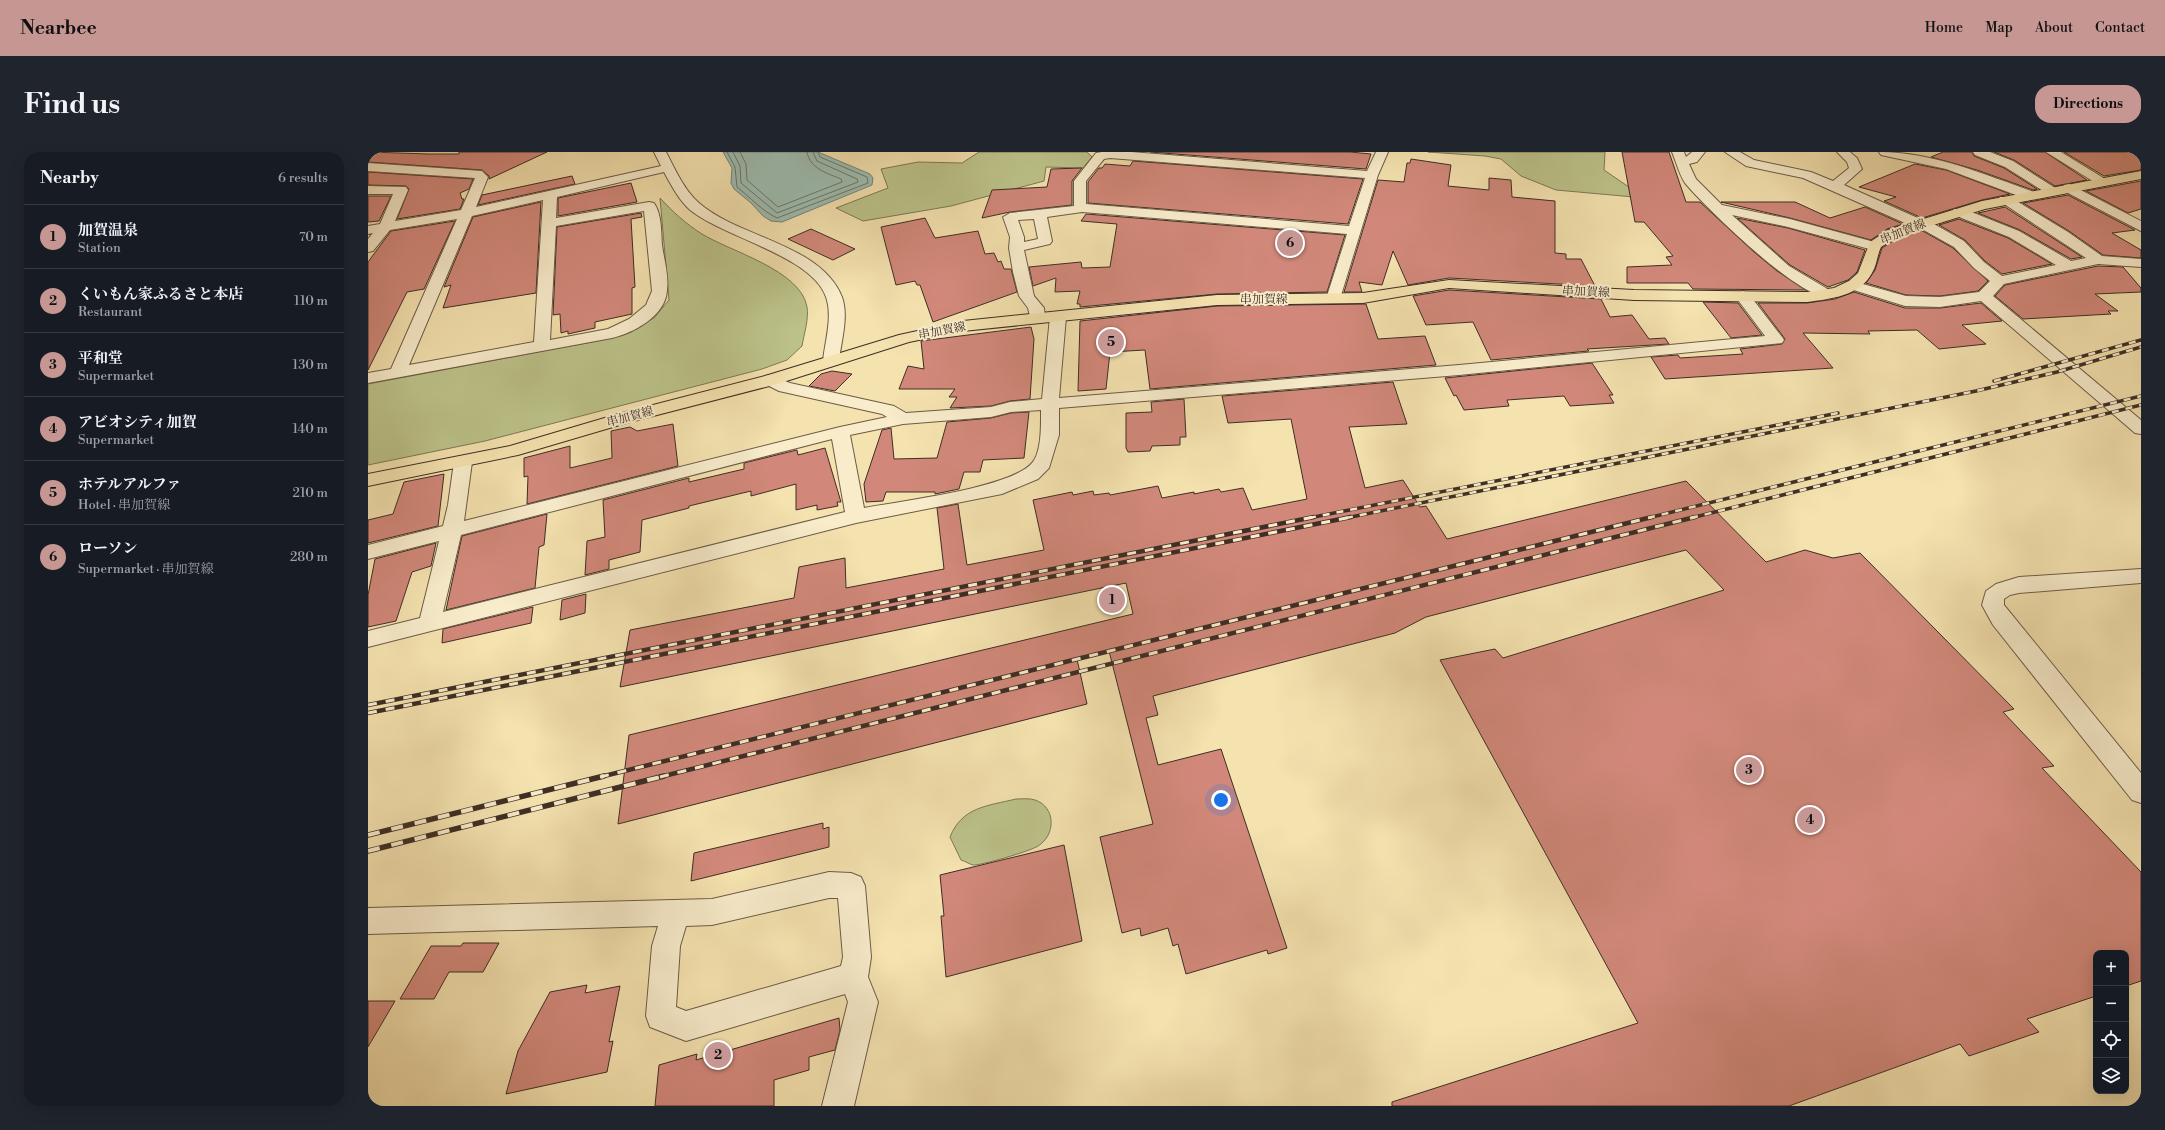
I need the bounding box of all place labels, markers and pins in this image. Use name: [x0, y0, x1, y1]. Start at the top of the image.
pin: 6: [1277, 228, 1303, 258]
pin: 5: [1098, 327, 1124, 357]
pin: 1: [1099, 585, 1125, 615]
pin: 3: [1736, 755, 1762, 785]
pin: 4: [1797, 805, 1823, 835]
pin: 2: [705, 1040, 731, 1070]

